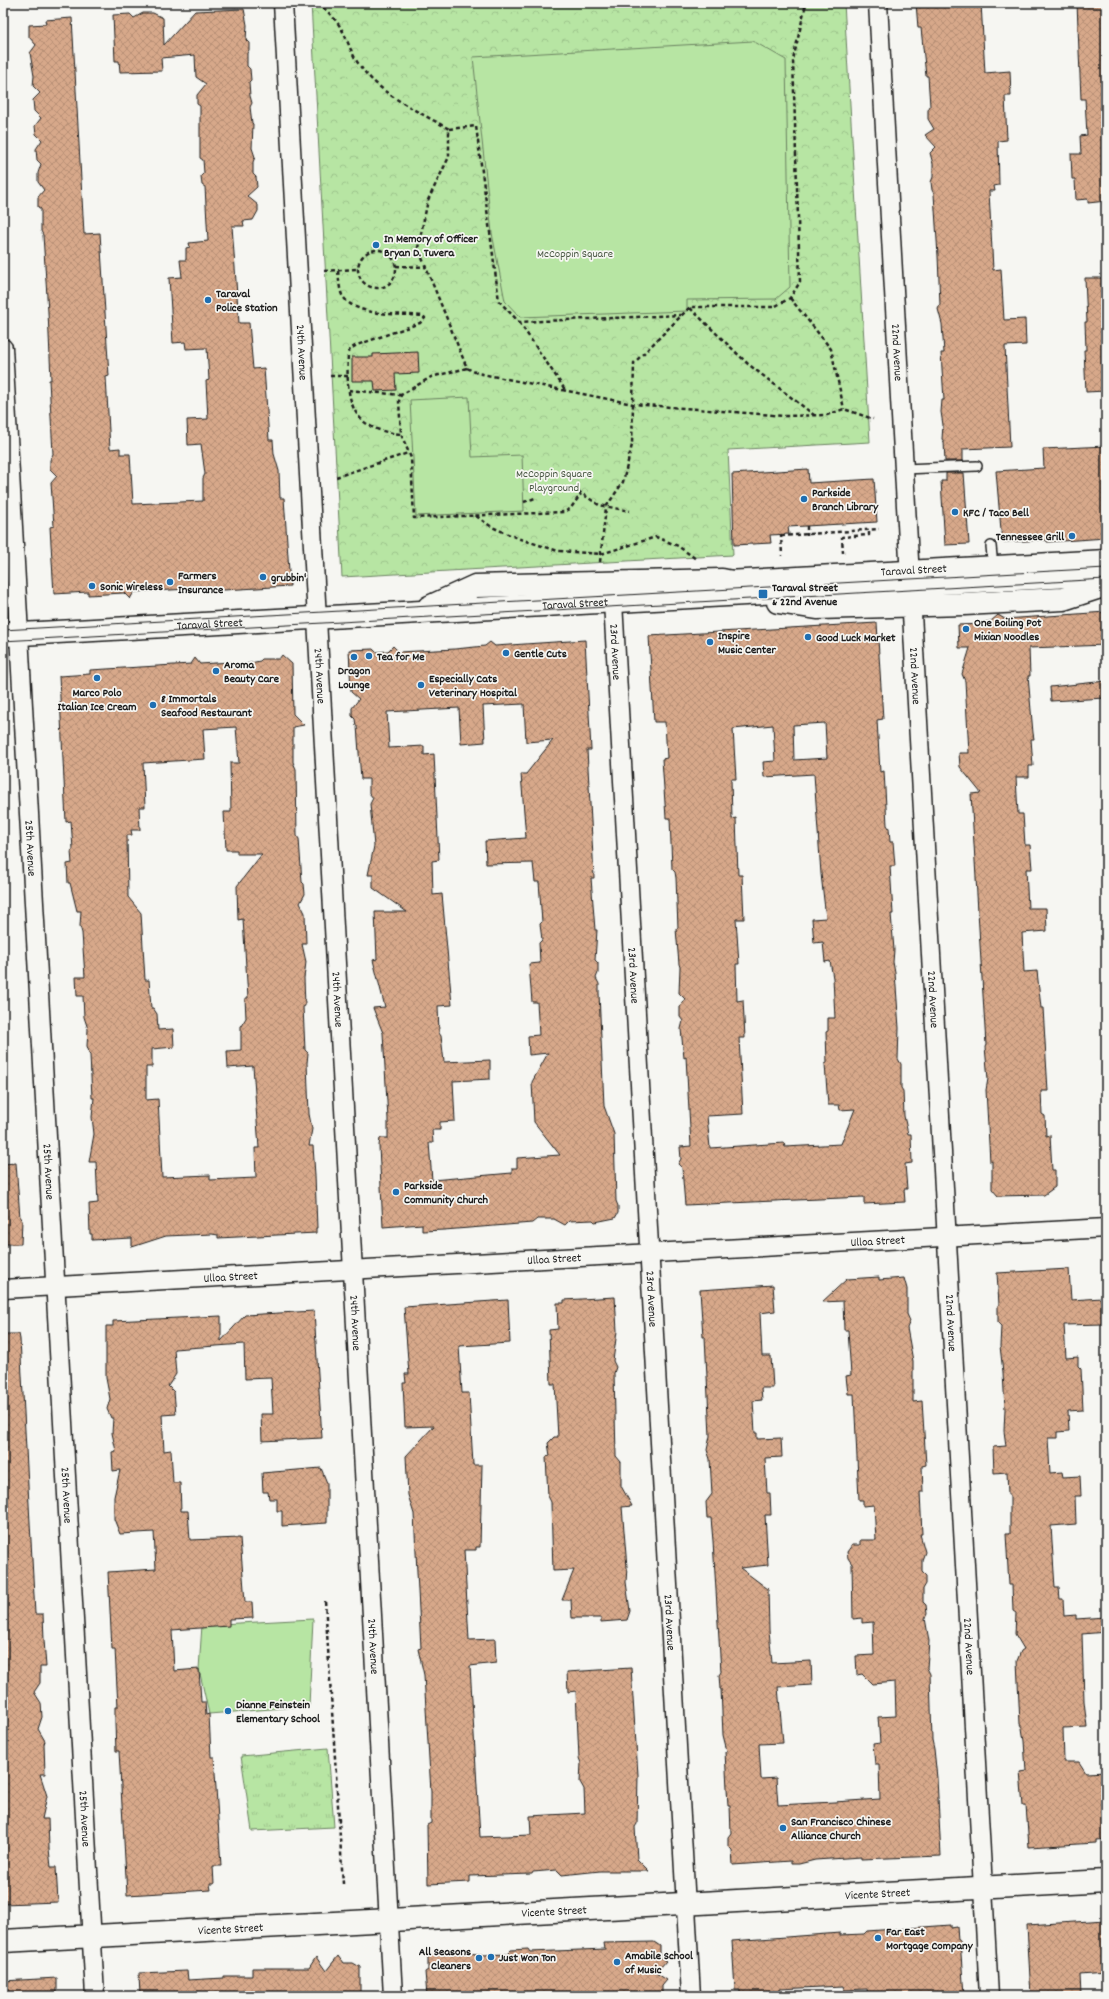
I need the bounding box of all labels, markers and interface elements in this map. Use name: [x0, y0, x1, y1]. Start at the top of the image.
place label: In Memory of Officer Bryan D. Tuvera: [384, 231, 478, 262]
marker: In Memory of Officer Bryan D. Tuvera: [371, 240, 381, 250]
park label: McCoppin Square: [537, 246, 613, 263]
place label: Taraval Police Station: [216, 286, 278, 317]
marker: Taraval Police Station: [203, 295, 213, 305]
street label: 22nd Avenue: [886, 323, 906, 382]
street label: 24th Avenue: [291, 324, 311, 381]
park label: McCoppin Square Playground: [516, 466, 592, 497]
place label: Parkside Branch Library: [812, 485, 879, 516]
marker: Parkside Branch Library: [799, 494, 809, 504]
place label: KFC / Taco Bell: [963, 505, 1029, 522]
marker: KFC / Taco Bell: [950, 507, 960, 517]
place label: Tennessee Grill: [996, 529, 1064, 546]
marker: Tennessee Grill: [1067, 531, 1077, 541]
street label: Taraval Street: [880, 561, 948, 581]
place label: Farmers Insurance: [178, 568, 224, 599]
place label: grubbin': [271, 570, 306, 587]
marker: grubbin': [258, 572, 268, 582]
marker: Farmers Insurance: [165, 577, 175, 587]
place label: Sonic Wireless: [100, 579, 163, 596]
place label: Taraval Street & 22nd Avenue: [772, 580, 838, 611]
marker: Sonic Wireless: [87, 581, 97, 591]
marker: Taraval Street & 22nd Avenue: [757, 588, 769, 600]
street label: Taraval Street: [542, 595, 609, 615]
street label: Taraval Street: [176, 615, 244, 635]
place label: One Boiling Pot Mixian Noodles: [974, 615, 1042, 646]
street label: 23rd Avenue: [604, 623, 624, 681]
marker: One Boiling Pot Mixian Noodles: [961, 624, 971, 634]
place label: Inspire Music Center: [718, 628, 776, 659]
place label: Good Luck Market: [816, 630, 896, 647]
marker: Good Luck Market: [803, 632, 813, 642]
marker: Inspire Music Center: [705, 637, 715, 647]
place label: Gentle Cuts: [514, 646, 567, 663]
street label: 22nd Avenue: [904, 647, 924, 705]
street label: 24th Avenue: [309, 648, 329, 704]
marker: Gentle Cuts: [501, 648, 511, 658]
place label: Tea for Me: [377, 649, 425, 666]
marker: Tea for Me: [364, 651, 374, 661]
marker: Dragon Lounge: [349, 652, 359, 662]
place label: Aroma Beauty Care: [224, 657, 280, 688]
place label: Dragon Lounge: [338, 663, 371, 694]
marker: Aroma Beauty Care: [211, 666, 221, 676]
place label: Especially Cats Veterinary Hospital: [429, 671, 517, 702]
marker: Marco Polo Italian Ice Cream: [92, 673, 102, 683]
marker: Especially Cats Veterinary Hospital: [416, 680, 426, 690]
place label: Marco Polo Italian Ice Cream: [58, 685, 136, 716]
place label: 8 Immortals Seafood Restaurant: [161, 691, 253, 722]
marker: 8 Immortals Seafood Restaurant: [148, 700, 158, 710]
street label: 25th Avenue: [19, 820, 39, 877]
street label: 23rd Avenue: [622, 947, 642, 1004]
street label: 22nd Avenue: [922, 970, 942, 1029]
street label: 24th Avenue: [326, 971, 347, 1028]
street label: 25th Avenue: [37, 1143, 58, 1200]
place label: Parkside Community Church: [404, 1178, 489, 1209]
marker: Parkside Community Church: [391, 1187, 401, 1197]
street label: Ulloa Street: [850, 1232, 906, 1252]
street label: Ulloa Street: [527, 1250, 582, 1270]
street label: Ulloa Street: [203, 1268, 259, 1288]
street label: 23rd Avenue: [640, 1270, 661, 1328]
street label: 22nd Avenue: [940, 1294, 960, 1352]
street label: 24th Avenue: [344, 1295, 364, 1351]
street label: 25th Avenue: [55, 1467, 76, 1524]
street label: 23rd Avenue: [659, 1594, 679, 1651]
street label: 22nd Avenue: [958, 1617, 978, 1676]
street label: 24th Avenue: [362, 1618, 382, 1675]
place label: Dianne Feinstein Elementary School: [236, 1697, 320, 1728]
marker: Dianne Feinstein Elementary School: [223, 1706, 233, 1716]
street label: 25th Avenue: [74, 1790, 94, 1847]
place label: San Francisco Chinese Alliance Church: [791, 1814, 892, 1845]
marker: San Francisco Chinese Alliance Church: [778, 1823, 788, 1833]
street label: Vicente Street: [845, 1885, 911, 1905]
street label: Vicente Street: [521, 1902, 588, 1923]
street label: Vicente Street: [198, 1920, 264, 1940]
place label: Far East Mortgage Company: [886, 1924, 974, 1955]
marker: Far East Mortgage Company: [873, 1933, 883, 1943]
place label: All Seasons Cleaners: [419, 1944, 471, 1975]
place label: Amabile School of Music: [625, 1948, 693, 1979]
place label: Just Won Ton: [499, 1950, 556, 1967]
marker: Just Won Ton: [486, 1952, 496, 1962]
marker: All Seasons Cleaners: [474, 1953, 484, 1963]
marker: Amabile School of Music: [612, 1957, 622, 1967]

